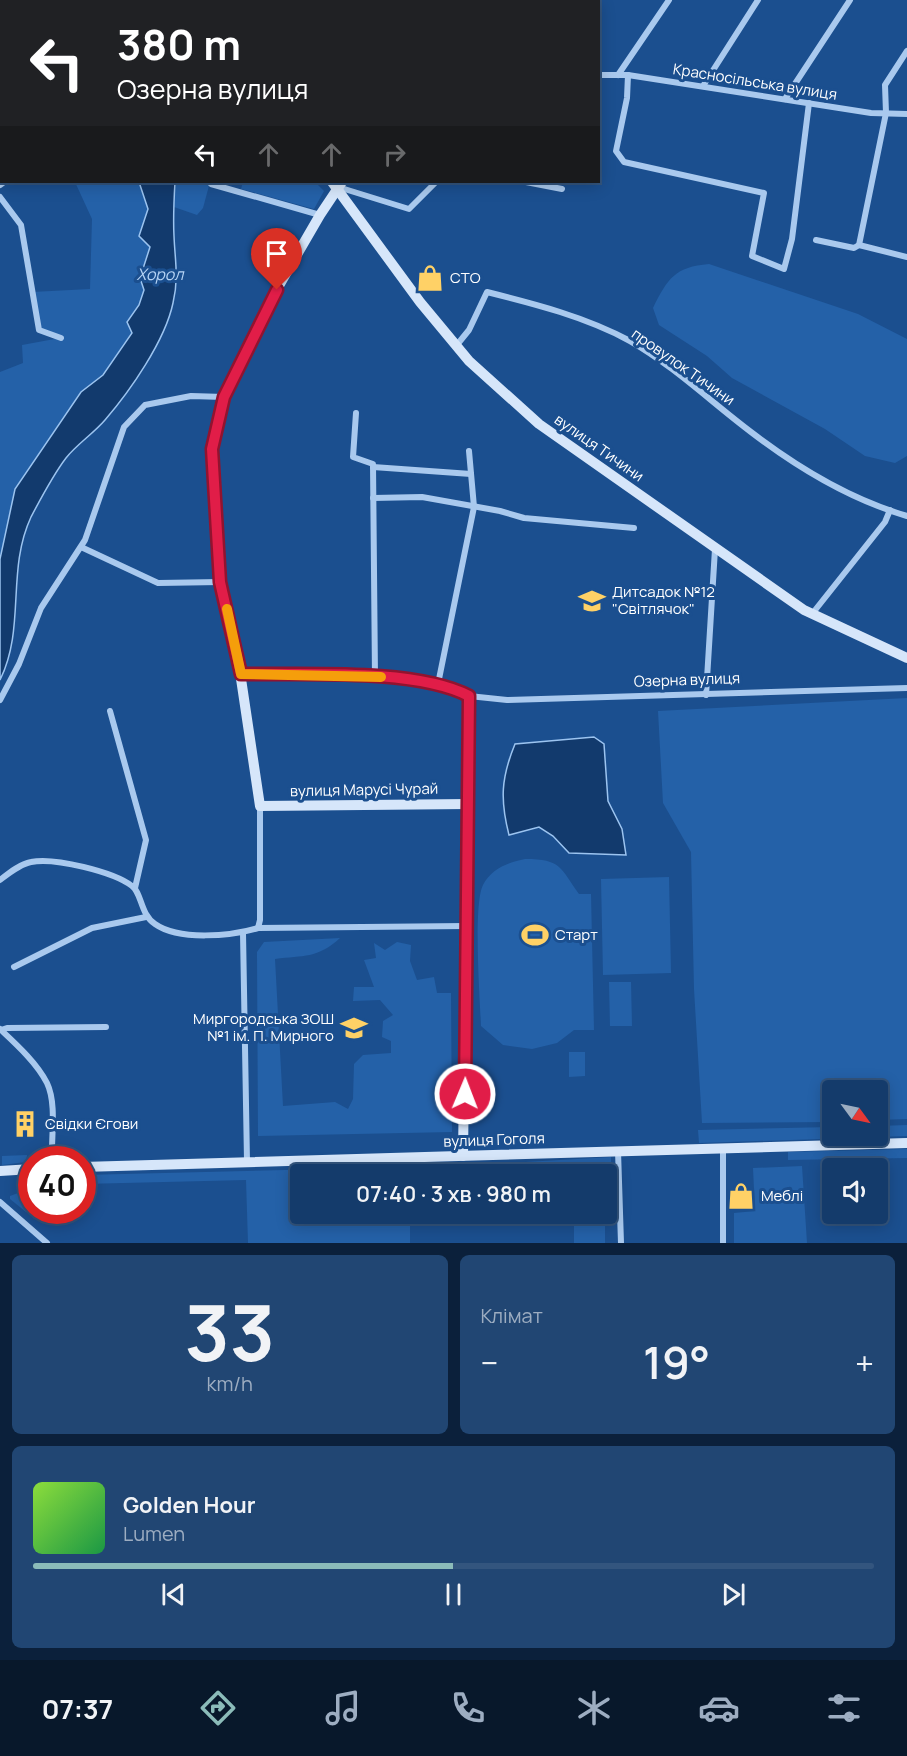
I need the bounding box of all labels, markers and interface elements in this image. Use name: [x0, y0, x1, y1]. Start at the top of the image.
text: 380 m: [117, 15, 241, 73]
icon: left: [18, 24, 96, 102]
street label: Красносільська вулиця: [672, 58, 839, 105]
text: Озерна вулиця: [117, 70, 308, 107]
icon: left: [189, 138, 222, 171]
icon: ahead: [252, 138, 285, 171]
icon: ahead: [315, 138, 348, 171]
icon: right: [378, 138, 411, 171]
pin: [251, 228, 302, 290]
icon: arrive: [260, 237, 293, 270]
water label: Хорол: [137, 263, 185, 285]
shop icon: СТО: [415, 263, 445, 293]
place label: СТО: [450, 267, 481, 288]
street label: провулок Тичини: [628, 323, 739, 410]
street label: вулиця Тичини: [550, 409, 648, 486]
place label: Дитсадок №12 "Світлячок": [612, 581, 715, 619]
school or university icon: Дитсадок №12 "Світлячок": [577, 586, 607, 616]
street label: Озерна вулиця: [633, 667, 740, 692]
street label: вулиця Марусі Чурай: [290, 778, 438, 801]
sports icon: Старт: [520, 920, 550, 950]
place label: Старт: [555, 924, 598, 945]
place label: Миргородська ЗОШ №1 ім. П. Мирного: [193, 1008, 334, 1046]
school or university icon: Миргородська ЗОШ №1 ім. П. Мирного: [339, 1013, 369, 1043]
position arrow: [433, 1062, 497, 1126]
north arrow: [822, 1080, 888, 1146]
map controls: [822, 1080, 888, 1224]
building icon: Свідки Єгови: [10, 1109, 40, 1139]
place label: Свідки Єгови: [45, 1113, 138, 1134]
street label: вулиця Гоголя: [443, 1127, 545, 1152]
speed limit sign: 40: [18, 1146, 96, 1224]
button: sound: [822, 1158, 888, 1224]
text: 07:40 · 3 хв · 980 m: [356, 1179, 551, 1209]
shop icon: Меблі: [726, 1181, 756, 1211]
place label: Меблі: [761, 1185, 803, 1206]
text: 33: [184, 1278, 275, 1384]
text: Клімат: [481, 1302, 543, 1329]
text: 19°: [643, 1331, 710, 1393]
text: −: [481, 1340, 498, 1385]
text: +: [855, 1340, 874, 1385]
text: km/h: [206, 1370, 253, 1397]
text: Golden Hour: [123, 1490, 256, 1520]
text: Lumen: [123, 1520, 185, 1547]
icon: previous: [157, 1578, 190, 1611]
icon: pause: [437, 1578, 470, 1611]
icon: next: [717, 1578, 750, 1611]
icon: directions: [197, 1687, 239, 1729]
icon: music: [322, 1687, 364, 1729]
icon: phone: [447, 1687, 489, 1729]
icon: climate: [573, 1687, 615, 1729]
icon: car: [698, 1687, 740, 1729]
icon: filters: [823, 1687, 865, 1729]
text: 07:37: [42, 1690, 113, 1727]

